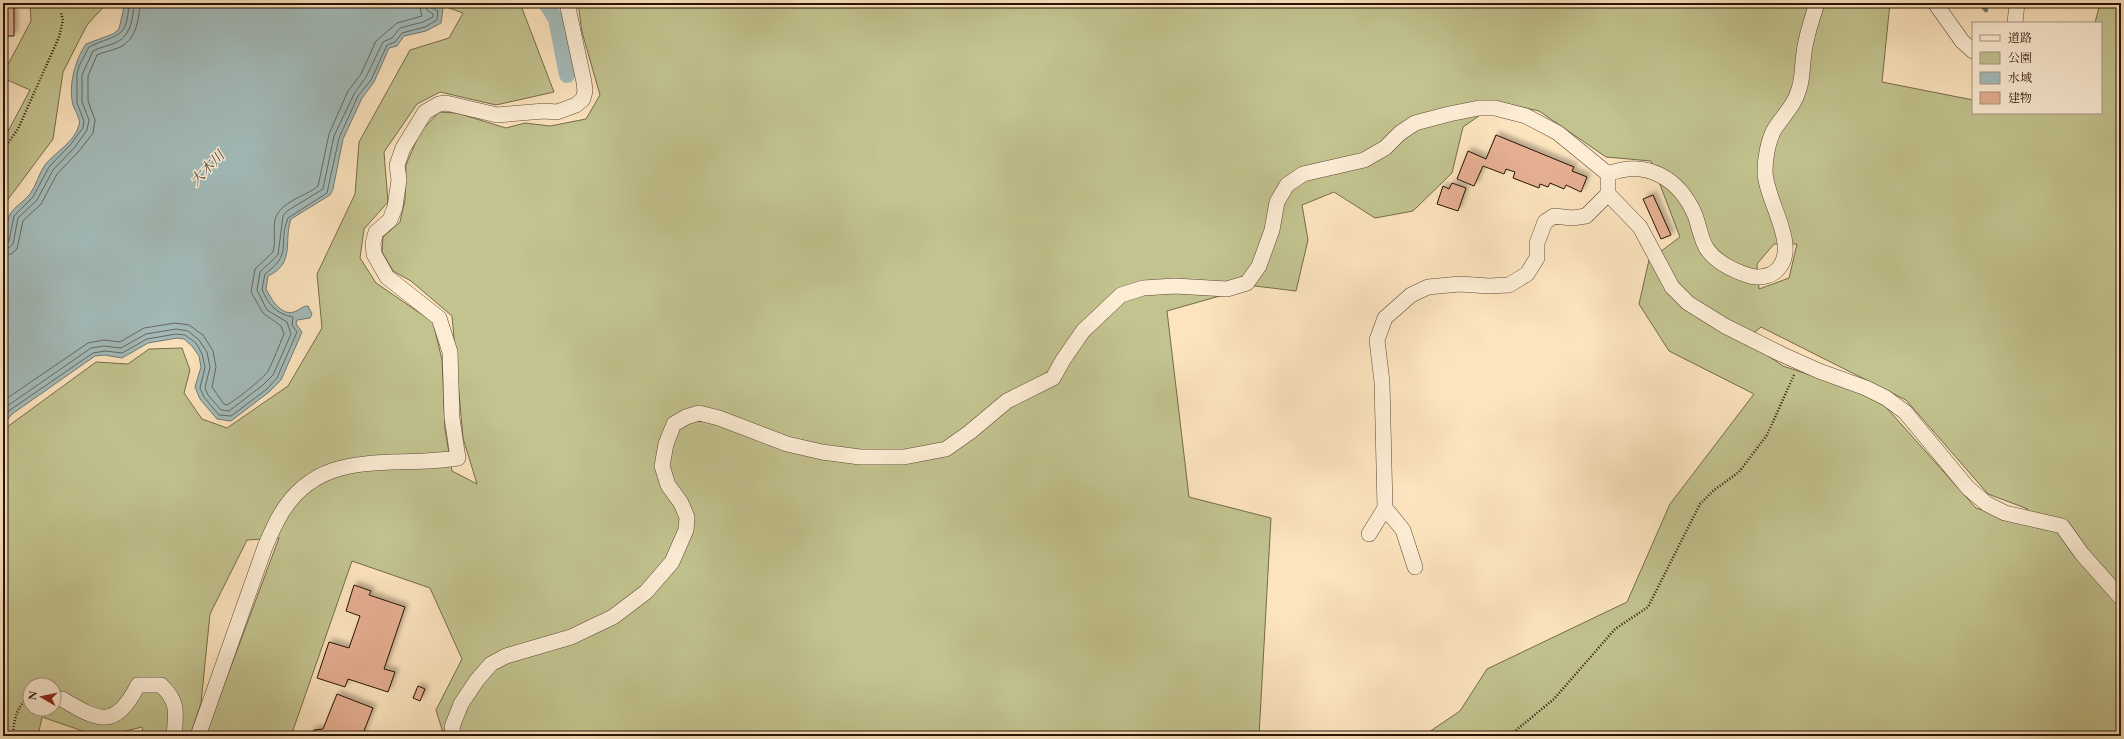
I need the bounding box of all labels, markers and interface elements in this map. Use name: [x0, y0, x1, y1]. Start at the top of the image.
legend: [1972, 22, 2102, 114]
text: 道路: [2008, 30, 2032, 46]
text: 公園: [2008, 50, 2032, 66]
text: 水域: [2008, 70, 2032, 86]
text: 建物: [2008, 90, 2032, 106]
water label: 大木川: [186, 145, 229, 189]
north arrow: [22, 677, 62, 717]
text: N: [25, 690, 40, 701]

